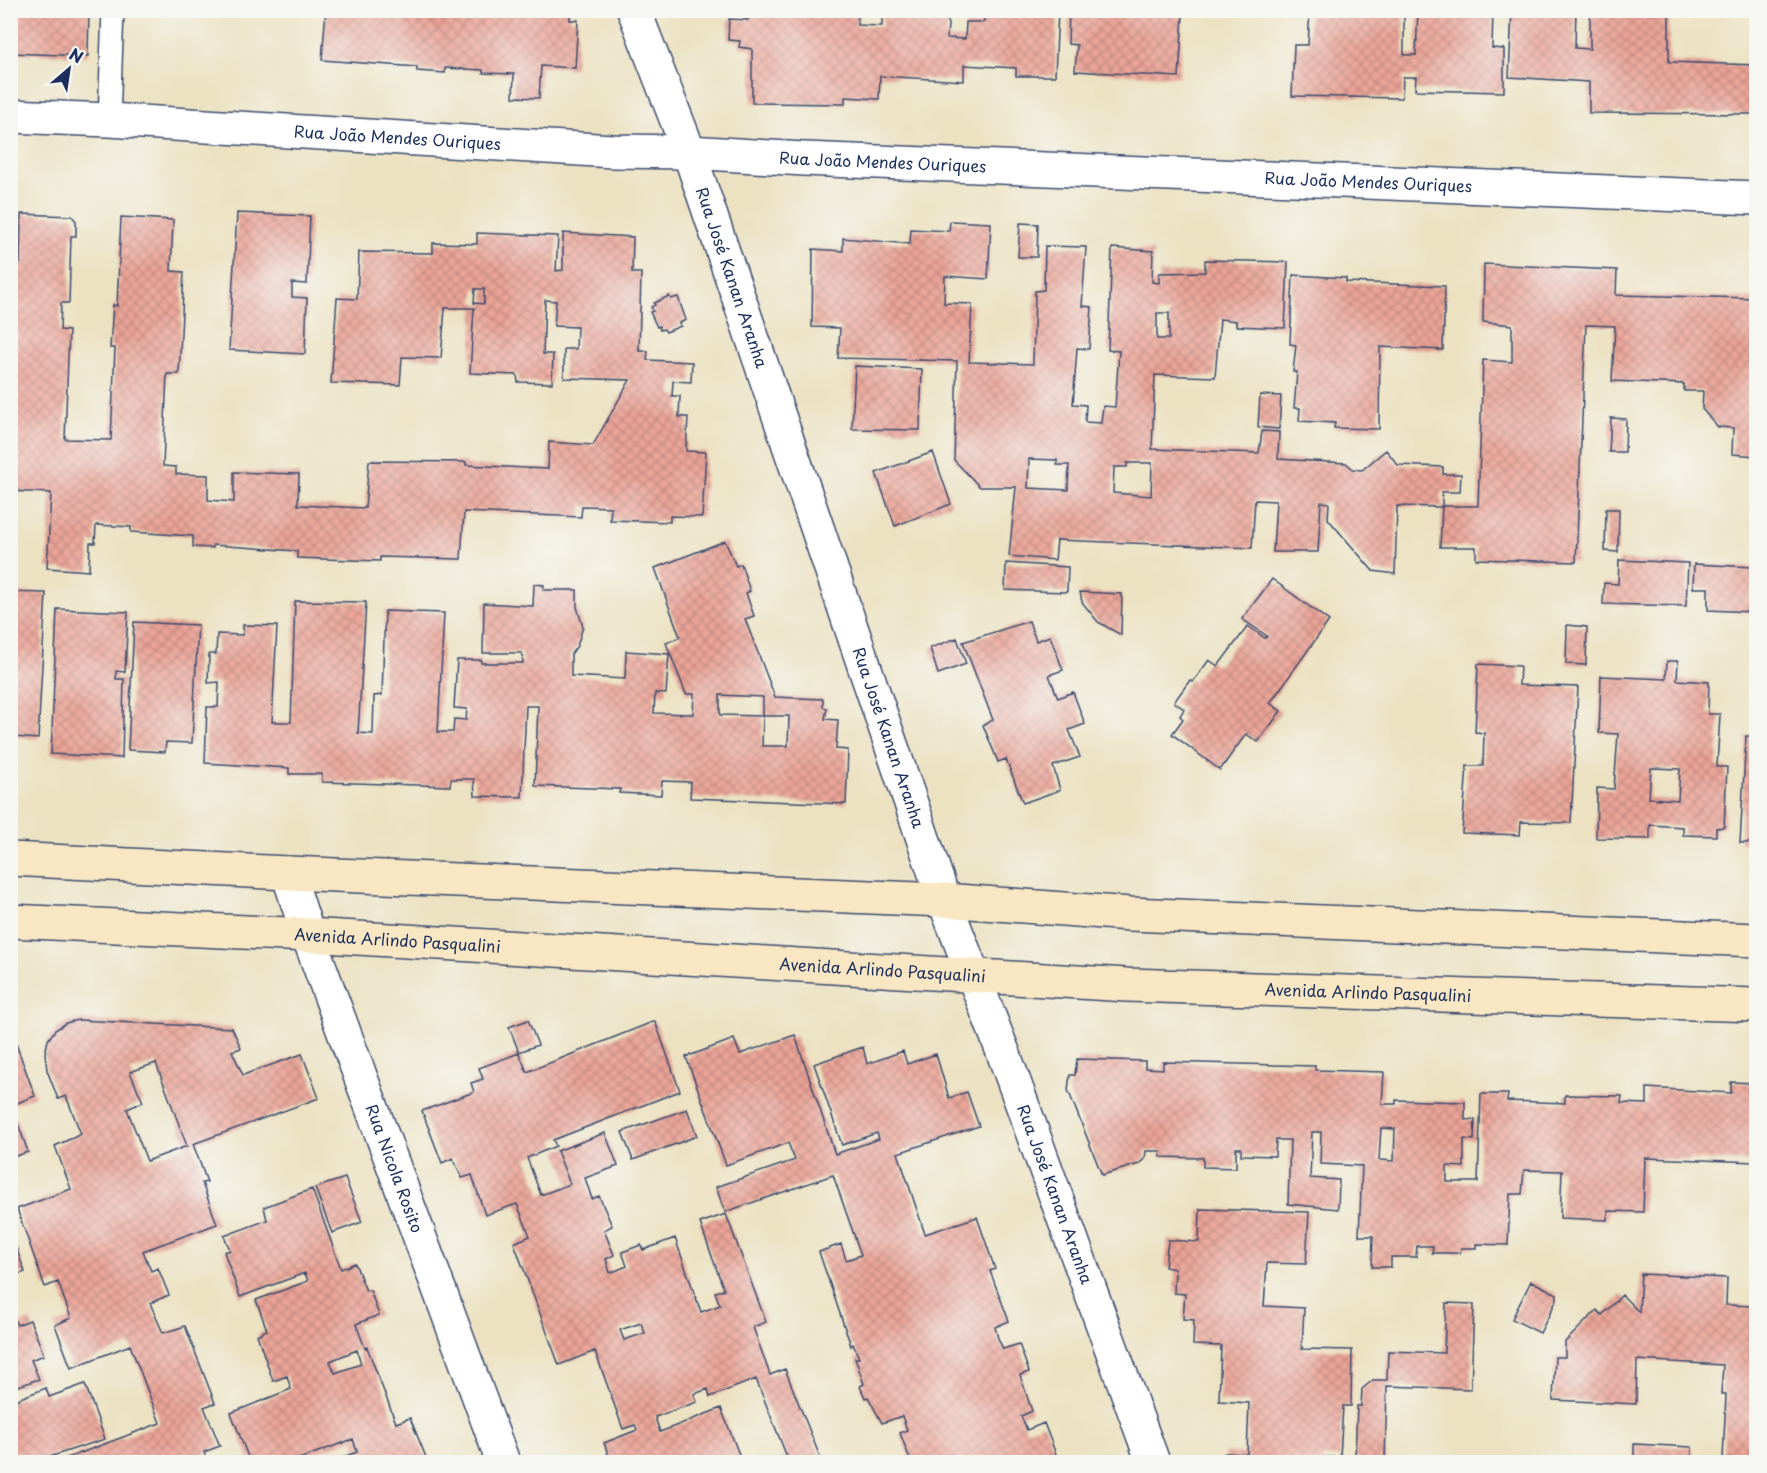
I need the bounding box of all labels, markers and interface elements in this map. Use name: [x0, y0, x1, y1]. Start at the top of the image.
north arrow: [39, 39, 99, 99]
text: N: [65, 41, 88, 69]
street label: Rua João Mendes Ouriques: [293, 118, 502, 155]
street label: Rua João Mendes Ouriques: [778, 145, 987, 177]
street label: Rua João Mendes Ouriques: [1264, 165, 1472, 197]
street label: Rua José Kanan Aranha: [691, 184, 775, 371]
street label: Rua José Kanan Aranha: [848, 644, 932, 831]
street label: Avenida Arlindo Pasqualini: [294, 921, 502, 958]
street label: Avenida Arlindo Pasqualini: [779, 951, 987, 987]
street label: Avenida Arlindo Pasqualini: [1264, 976, 1472, 1007]
street label: Rua Nicola Rosito: [361, 1100, 430, 1236]
street label: Rua José Kanan Aranha: [1012, 1101, 1100, 1287]

